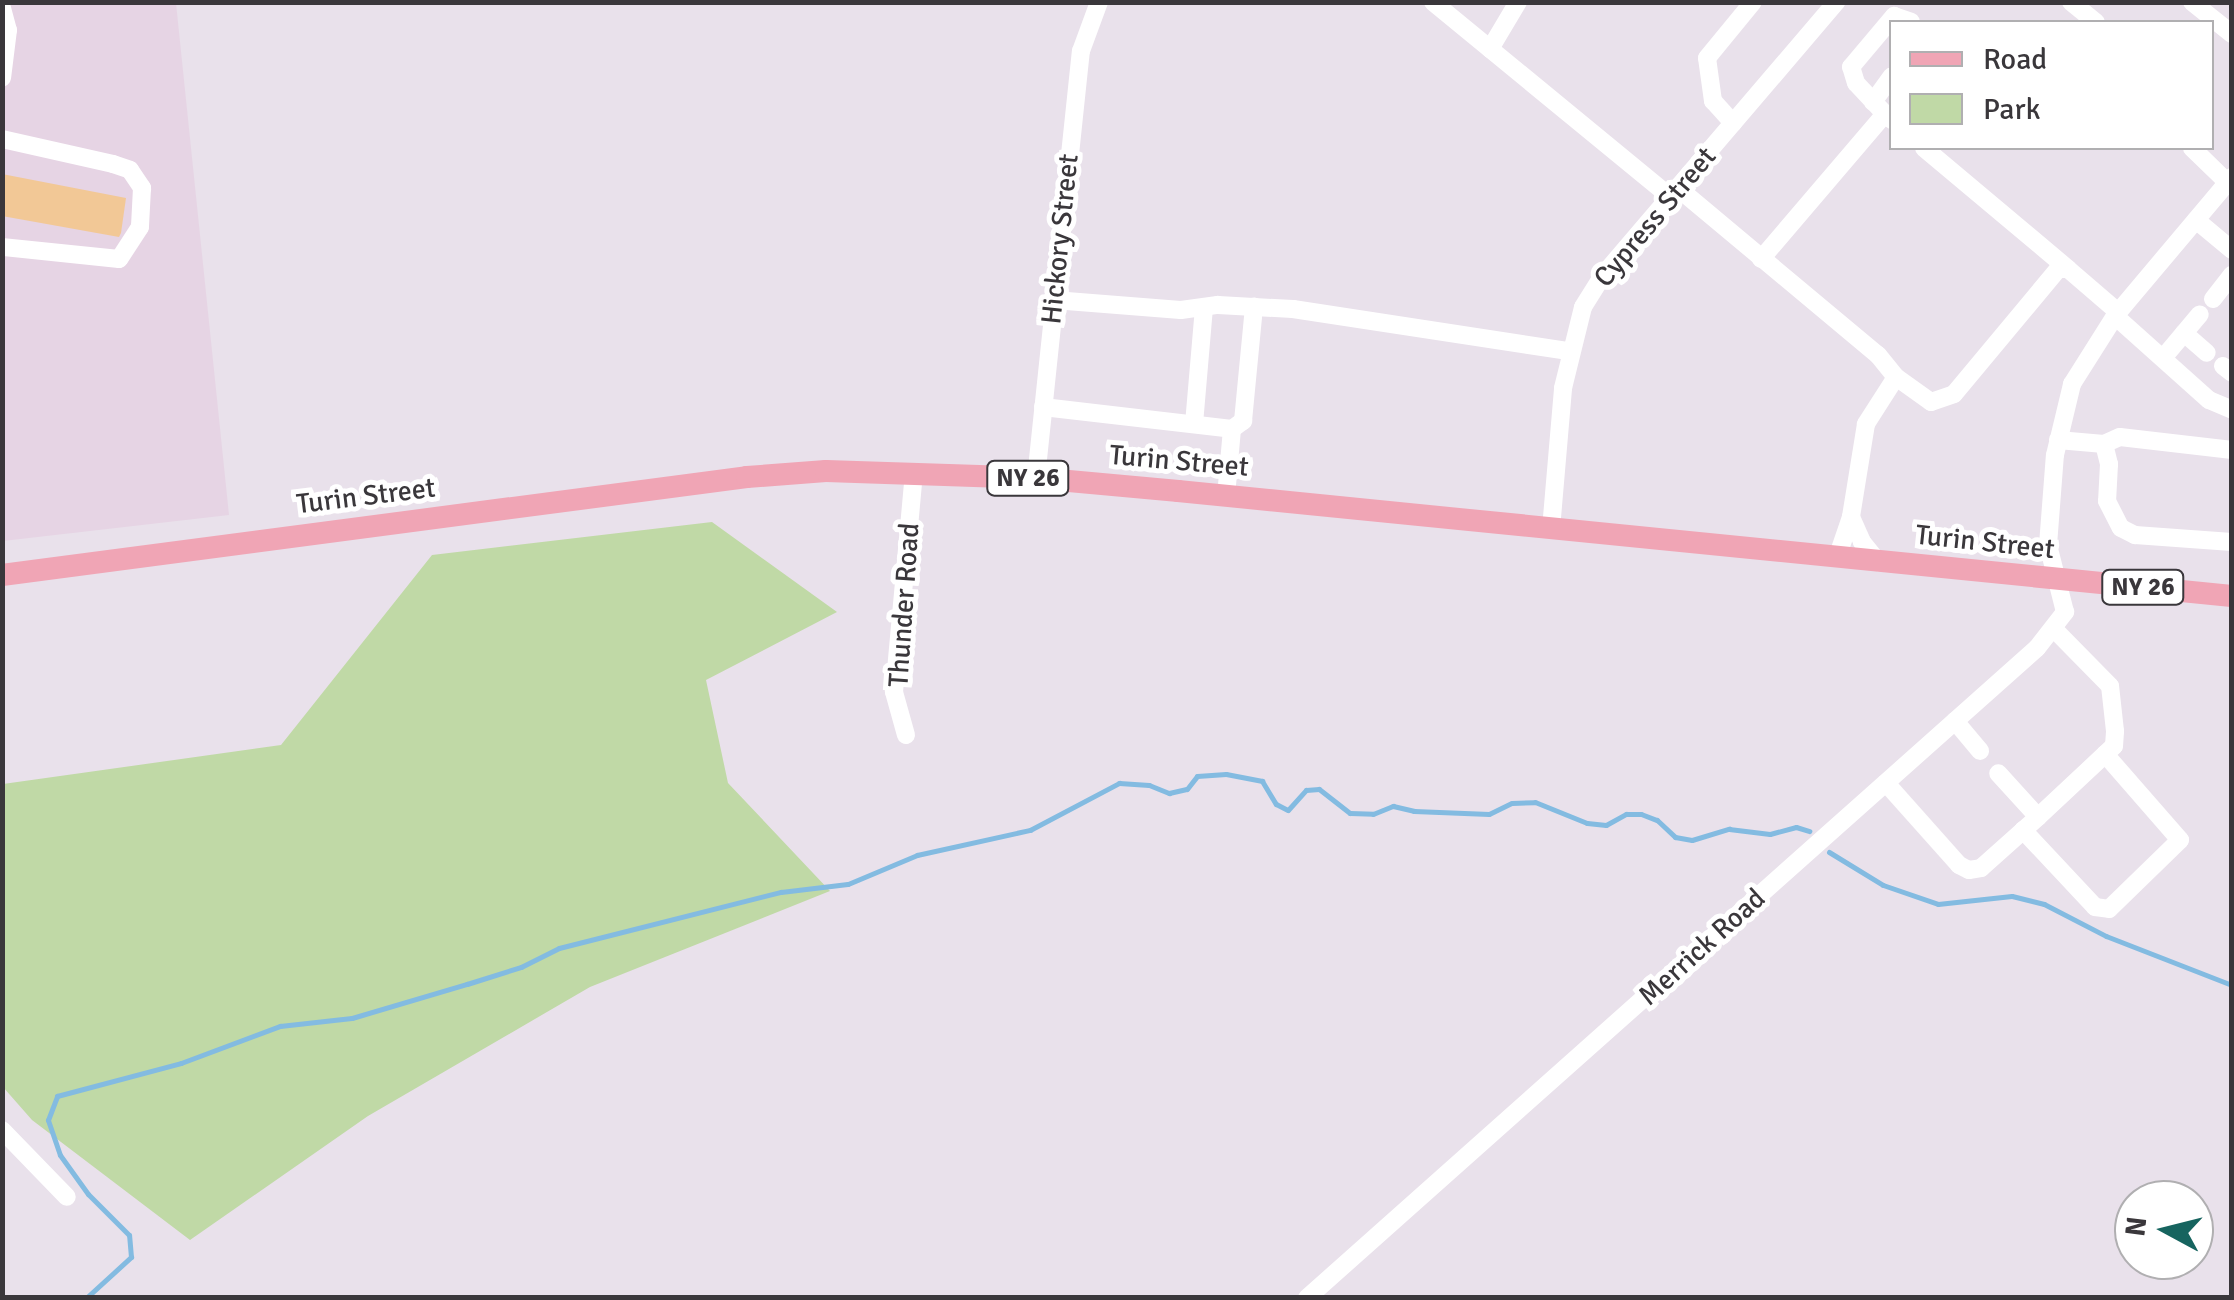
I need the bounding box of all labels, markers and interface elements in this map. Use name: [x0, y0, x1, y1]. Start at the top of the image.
legend: [1889, 20, 2214, 150]
text: Road: [1983, 41, 2047, 78]
text: Park: [1983, 91, 2041, 128]
street label: Cypress Street: [1587, 140, 1723, 294]
street label: Hickory Street: [1034, 152, 1086, 326]
street label: Turin Street: [1108, 438, 1250, 484]
road number: NY 26: [986, 458, 1070, 498]
street label: Turin Street: [295, 471, 437, 521]
street label: Turin Street: [1914, 518, 2056, 566]
street label: Thunder Road: [881, 522, 927, 688]
road number: NY 26: [2100, 567, 2186, 607]
street label: Merrick Road: [1632, 881, 1772, 1013]
north arrow: [2114, 1180, 2214, 1280]
text: N: [2118, 1215, 2154, 1238]

